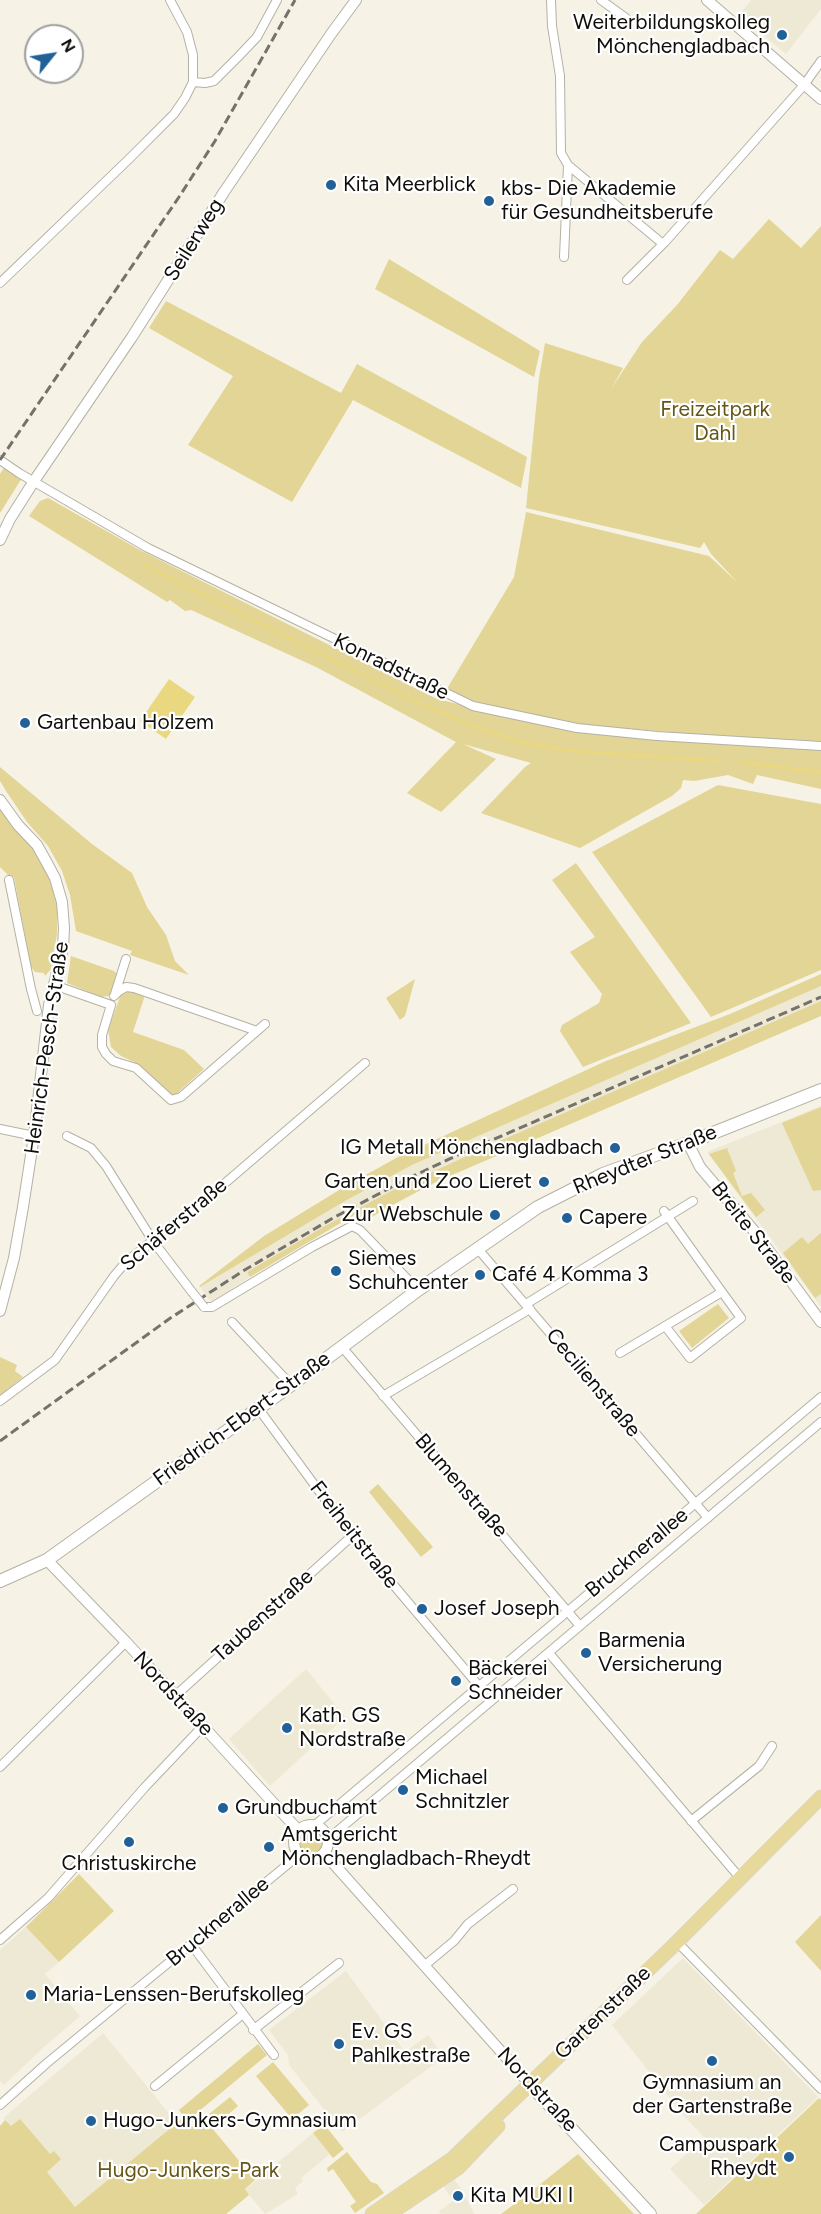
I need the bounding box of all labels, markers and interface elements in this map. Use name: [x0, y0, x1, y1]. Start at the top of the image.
place label: Weiterbildungskolleg Mönchengladbach: [573, 10, 770, 60]
north arrow: [24, 24, 84, 84]
marker: Weiterbildungskolleg Mönchengladbach: [775, 28, 789, 42]
text: N: [57, 36, 80, 56]
place label: Kita Meerblick: [343, 172, 476, 198]
place label: kbs- Die Akademie für Gesundheitsberufe: [501, 176, 713, 226]
marker: Kita Meerblick: [324, 178, 338, 192]
street label: Seilerweg: [159, 194, 229, 286]
marker: kbs- Die Akademie für Gesundheitsberufe: [482, 194, 496, 208]
park label: Freizeitpark Dahl: [660, 397, 770, 447]
street label: Konradstraße: [329, 628, 453, 706]
place label: Gartenbau Holzem: [37, 710, 214, 736]
marker: Gartenbau Holzem: [18, 716, 32, 730]
street label: Heinrich-Pesch-Straße: [20, 940, 74, 1156]
street label: Rheydter Straße: [569, 1120, 721, 1200]
place label: IG Metall Mönchengladbach: [340, 1135, 603, 1161]
marker: IG Metall Mönchengladbach: [608, 1141, 622, 1155]
place label: Garten und Zoo Lieret: [324, 1169, 532, 1195]
street label: Schäferstraße: [115, 1173, 233, 1277]
marker: Garten und Zoo Lieret: [537, 1175, 551, 1189]
street label: Breite Straße: [705, 1177, 801, 1289]
place label: Zur Webschule: [342, 1202, 483, 1228]
place label: Capere: [579, 1205, 647, 1231]
marker: Zur Webschule: [488, 1208, 502, 1222]
marker: Capere: [560, 1211, 574, 1225]
place label: Siemes Schuhcenter: [348, 1246, 468, 1296]
place label: Café 4 Komma 3: [492, 1262, 648, 1288]
marker: Siemes Schuhcenter: [329, 1264, 343, 1278]
marker: Café 4 Komma 3: [473, 1268, 487, 1282]
street label: Cecilienstraße: [540, 1323, 646, 1443]
street label: Friedrich-Ebert-Straße: [149, 1346, 335, 1492]
street label: Blumenstraße: [409, 1429, 513, 1543]
street label: Freiheitstraße: [304, 1476, 404, 1594]
street label: Brucknerallee: [581, 1503, 693, 1603]
street label: Taubenstraße: [207, 1564, 319, 1668]
place label: Josef Joseph: [434, 1596, 560, 1622]
marker: Josef Joseph: [415, 1602, 429, 1616]
place label: Barmenia Versicherung: [598, 1628, 722, 1678]
street label: Nordstraße: [127, 1646, 219, 1742]
marker: Barmenia Versicherung: [579, 1646, 593, 1660]
place label: Bäckerei Schneider: [468, 1656, 563, 1706]
marker: Bäckerei Schneider: [449, 1674, 463, 1688]
place label: Kath. GS Nordstraße: [299, 1703, 406, 1753]
marker: Kath. GS Nordstraße: [280, 1721, 294, 1735]
place label: Michael Schnitzler: [415, 1765, 509, 1815]
marker: Michael Schnitzler: [396, 1783, 410, 1797]
place label: Grundbuchamt: [235, 1795, 377, 1821]
marker: Grundbuchamt: [216, 1801, 230, 1815]
place label: Amtsgericht Mönchengladbach-Rheydt: [281, 1822, 531, 1872]
marker: Christuskirche: [122, 1835, 136, 1849]
marker: Amtsgericht Mönchengladbach-Rheydt: [262, 1840, 276, 1854]
place label: Christuskirche: [62, 1851, 196, 1877]
street label: Brucknerallee: [162, 1872, 274, 1972]
street label: Gartenstraße: [550, 1961, 656, 2065]
place label: Maria-Lenssen-Berufskolleg: [43, 1982, 304, 2008]
marker: Maria-Lenssen-Berufskolleg: [24, 1988, 38, 2002]
place label: Ev. GS Pahlkestraße: [351, 2019, 470, 2069]
marker: Ev. GS Pahlkestraße: [332, 2037, 346, 2051]
street label: Nordstraße: [491, 2042, 583, 2138]
marker: Gymnasium an der Gartenstraße: [705, 2054, 719, 2068]
place label: Gymnasium an der Gartenstraße: [632, 2070, 792, 2120]
place label: Hugo-Junkers-Gymnasium: [103, 2108, 357, 2134]
marker: Hugo-Junkers-Gymnasium: [84, 2114, 98, 2128]
place label: Campuspark Rheydt: [659, 2132, 777, 2182]
marker: Campuspark Rheydt: [782, 2150, 796, 2164]
park label: Hugo-Junkers-Park: [97, 2158, 279, 2184]
place label: Kita MUKI I: [470, 2183, 573, 2209]
marker: Kita MUKI I: [451, 2189, 465, 2203]

